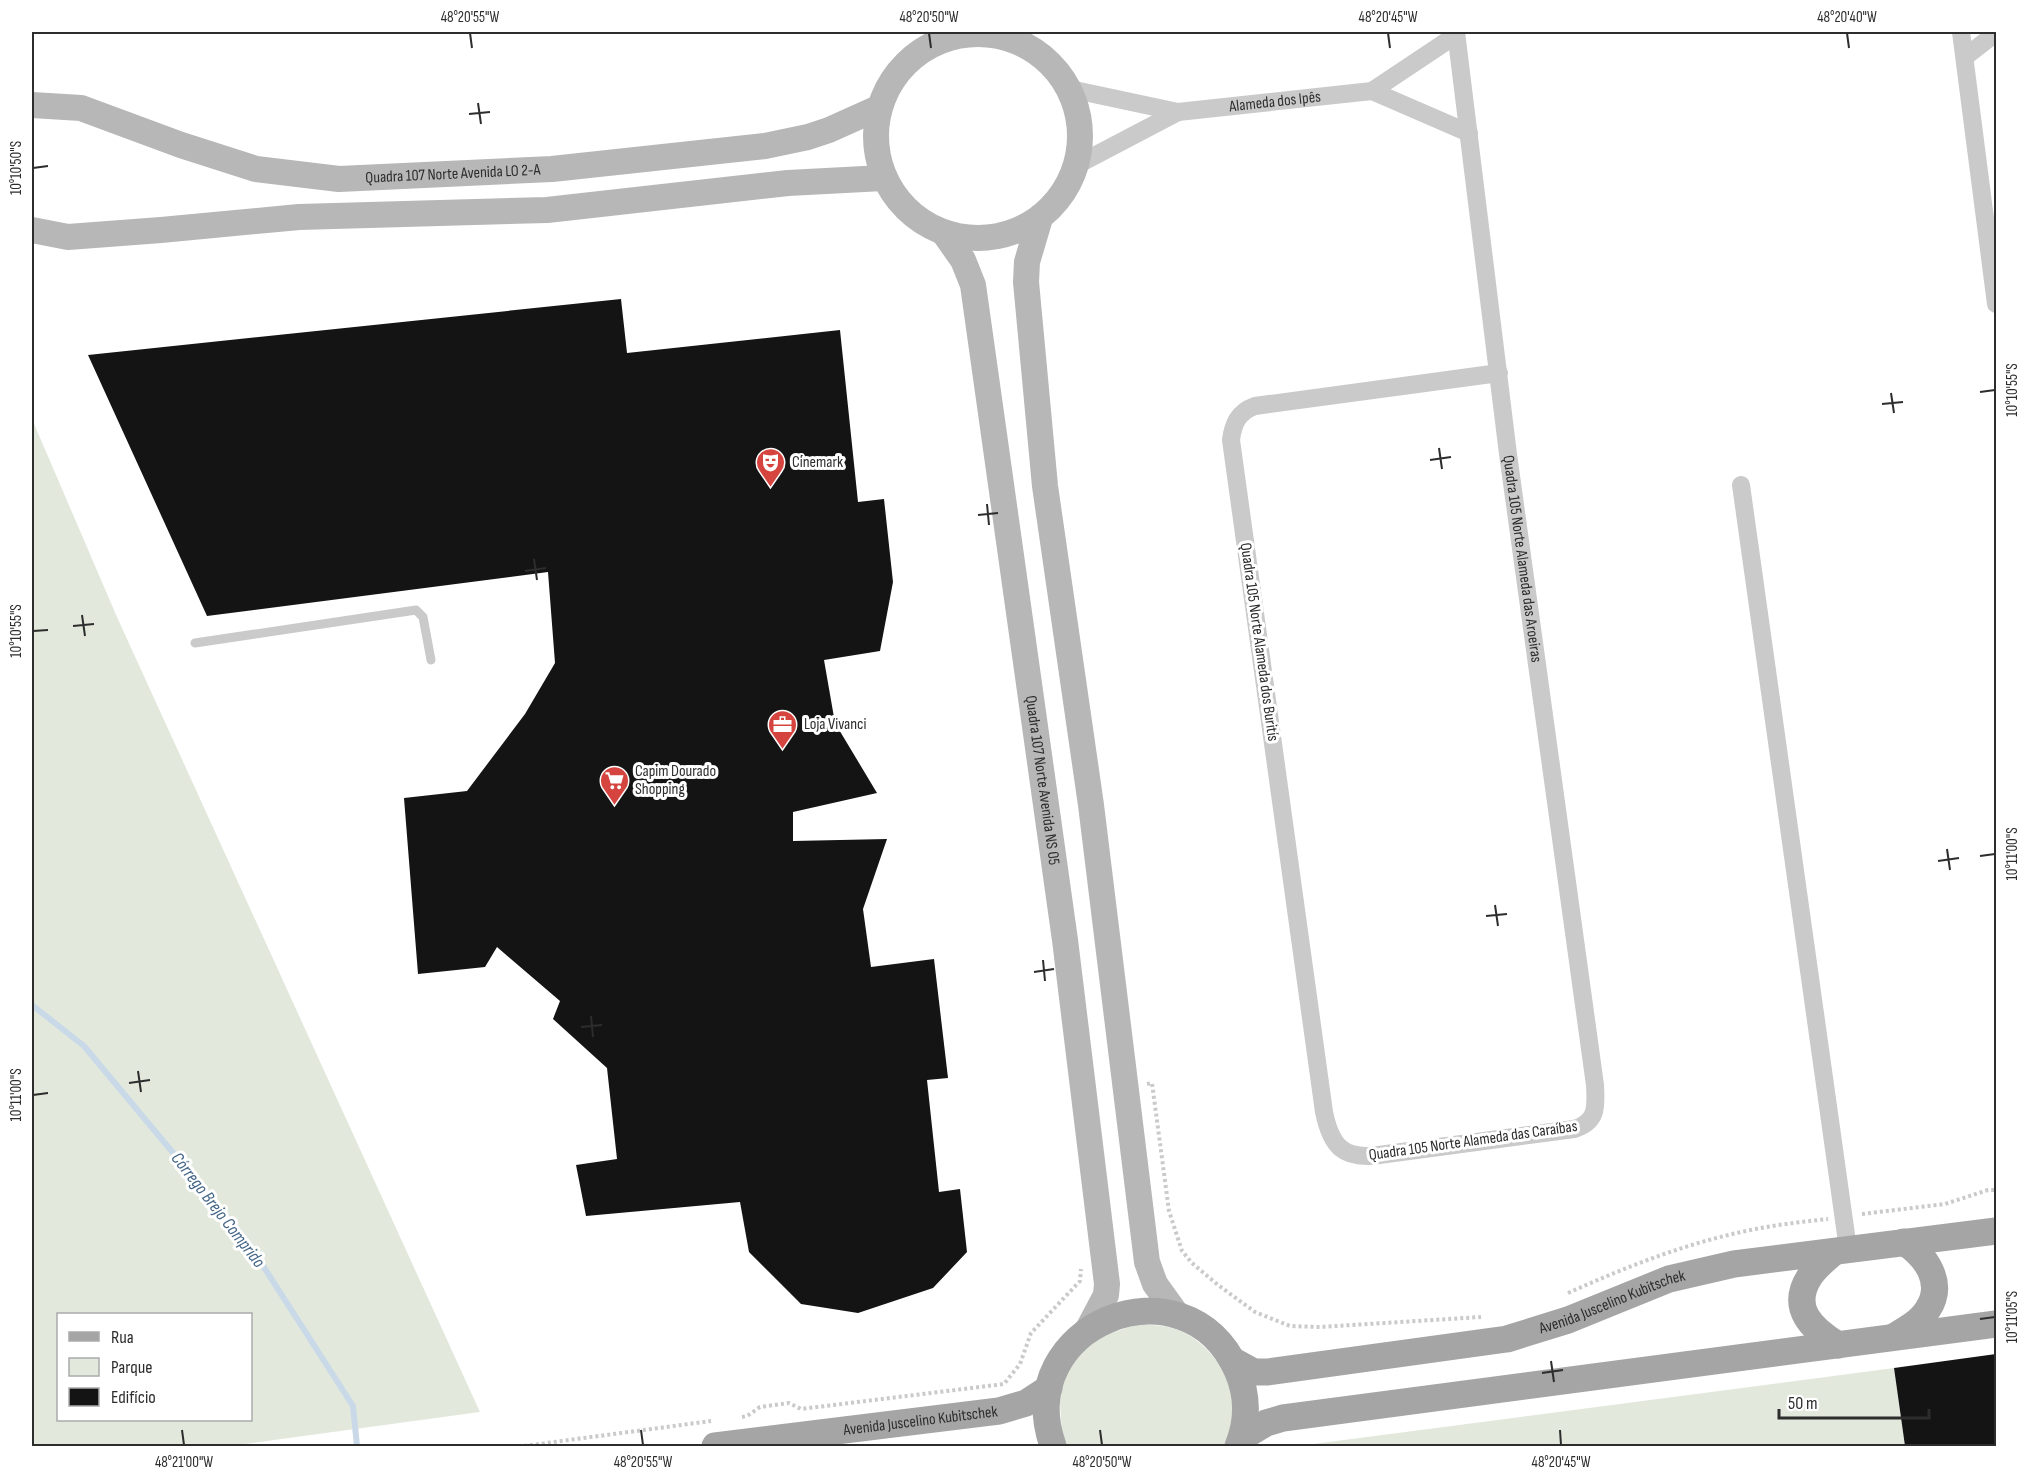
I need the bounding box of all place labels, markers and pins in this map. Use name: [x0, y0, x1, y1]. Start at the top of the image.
theatre icon: Cinemark: [755, 446, 787, 488]
place label: Cinemark: [792, 453, 843, 472]
office icon: Loja Vivanci: [767, 708, 799, 750]
place label: Loja Vivanci: [804, 715, 866, 734]
place label: Capim Dourado Shopping: [635, 762, 716, 799]
supermarket icon: Capim Dourado Shopping: [598, 764, 630, 806]

